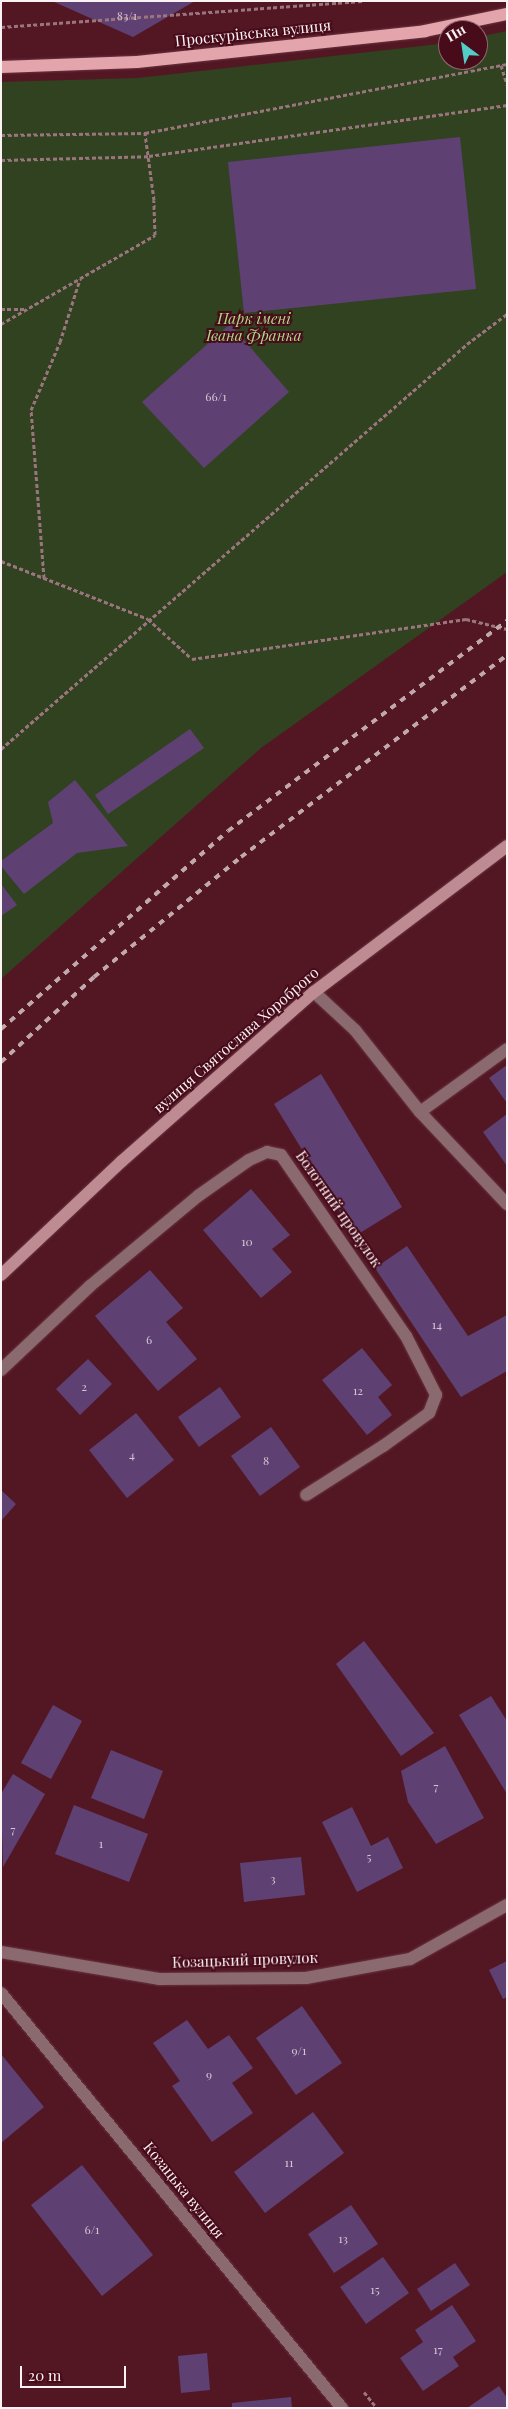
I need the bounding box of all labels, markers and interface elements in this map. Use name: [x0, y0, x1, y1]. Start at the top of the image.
house number: 83/1: [117, 9, 137, 23]
street label: Проскурівська вулиця: [174, 16, 332, 50]
text: Пн: [442, 19, 469, 46]
north arrow: [438, 20, 488, 70]
park label: Парк імені Івана Франка: [206, 309, 302, 344]
house number: 66/1: [205, 390, 227, 404]
street label: вулиця Святослава Хороброго: [150, 963, 322, 1117]
street label: Болотний провулок: [292, 1147, 386, 1271]
house number: 10: [241, 1235, 253, 1249]
house number: 14: [432, 1318, 442, 1332]
house number: 6: [146, 1333, 152, 1347]
house number: 2: [81, 1380, 87, 1394]
house number: 12: [353, 1384, 363, 1398]
house number: 4: [129, 1448, 135, 1462]
house number: 8: [263, 1454, 269, 1468]
house number: 7: [434, 1780, 438, 1794]
house number: 7: [11, 1823, 15, 1837]
house number: 1: [99, 1837, 103, 1851]
house number: 5: [367, 1850, 371, 1864]
house number: 3: [270, 1872, 276, 1886]
street label: Козацький провулок: [172, 1948, 318, 1972]
house number: 9/1: [291, 2044, 307, 2058]
house number: 9: [206, 2068, 212, 2082]
street label: Козацька вулиця: [140, 2138, 228, 2242]
house number: 11: [285, 2156, 293, 2170]
house number: 6/1: [84, 2223, 100, 2237]
house number: 13: [338, 2232, 348, 2246]
house number: 15: [370, 2283, 380, 2297]
house number: 17: [433, 2343, 443, 2357]
scale bar: [22, 2356, 129, 2388]
text: 20 m: [28, 2365, 61, 2385]

